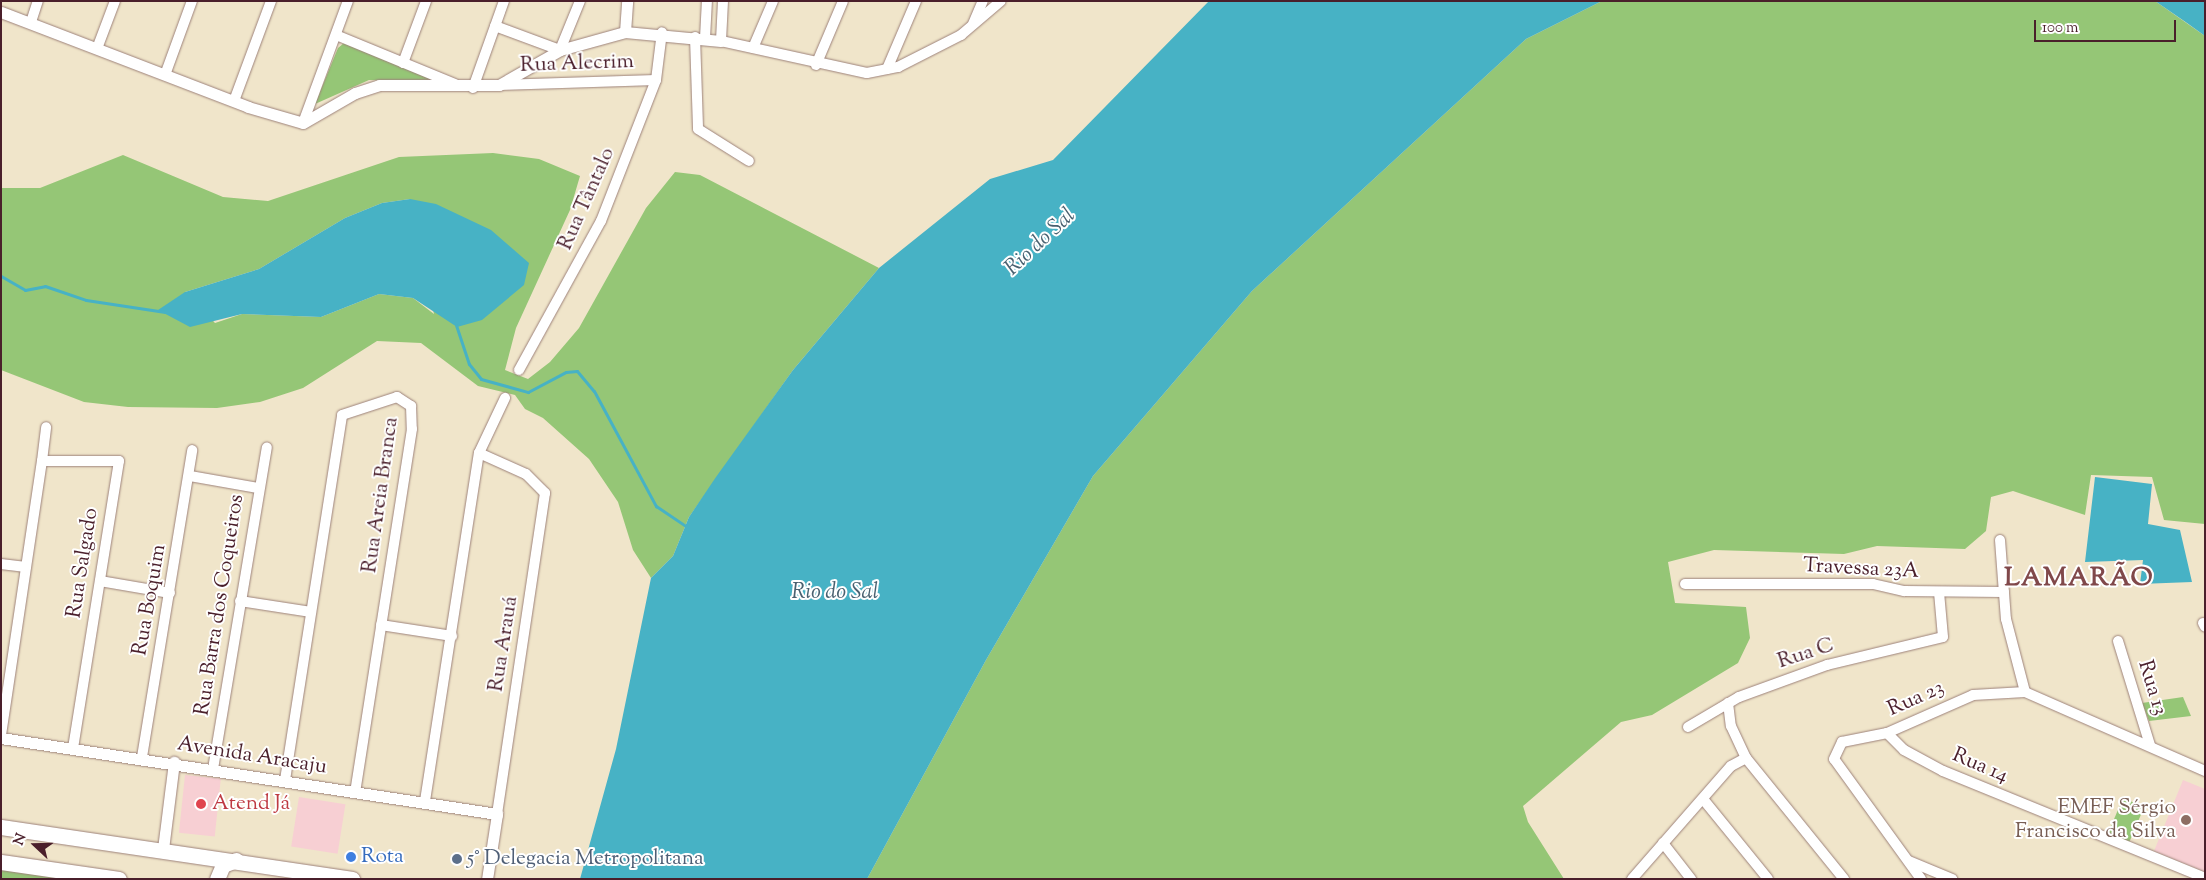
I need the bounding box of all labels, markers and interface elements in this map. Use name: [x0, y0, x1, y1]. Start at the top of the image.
scale bar: [2036, 10, 2178, 42]
text: 100 m: [2042, 18, 2078, 39]
street label: Rua Alecrim: [520, 49, 634, 79]
street label: Rua Tântalo: [553, 144, 621, 254]
water label: Rio do Sal: [1000, 204, 1082, 282]
street label: Rua Areia Branca: [358, 415, 404, 575]
street label: Rua Barra dos Coqueiros: [190, 492, 250, 718]
street label: Rua Salgado: [62, 506, 104, 620]
street label: Rua Boquim: [128, 542, 172, 658]
street label: Travessa 23A: [1802, 553, 1920, 585]
district label: LAMARÃO: [2003, 563, 2155, 595]
water label: Rio do Sal: [792, 581, 878, 607]
street label: Rua Arauá: [484, 594, 524, 694]
street label: Rua C: [1775, 633, 1837, 675]
street label: Rua 13: [2132, 657, 2172, 719]
street label: Rua 23: [1884, 675, 1948, 723]
street label: Avenida Aracaju: [175, 732, 329, 780]
street label: Rua 14: [1948, 743, 2012, 789]
place label: Atend Já: [212, 791, 290, 817]
place label: EMEF Sérgio Francisco da Silva: [2015, 795, 2176, 845]
marker: Atend Já: [194, 797, 208, 811]
marker: EMEF Sérgio Francisco da Silva: [2180, 814, 2192, 826]
north arrow: [10, 820, 60, 870]
text: N: [10, 831, 32, 848]
place label: Rota: [361, 844, 404, 870]
place label: 5° Delegacia Metropolitana: [467, 846, 704, 872]
marker: Rota: [345, 851, 357, 863]
marker: 5° Delegacia Metropolitana: [451, 853, 463, 865]

